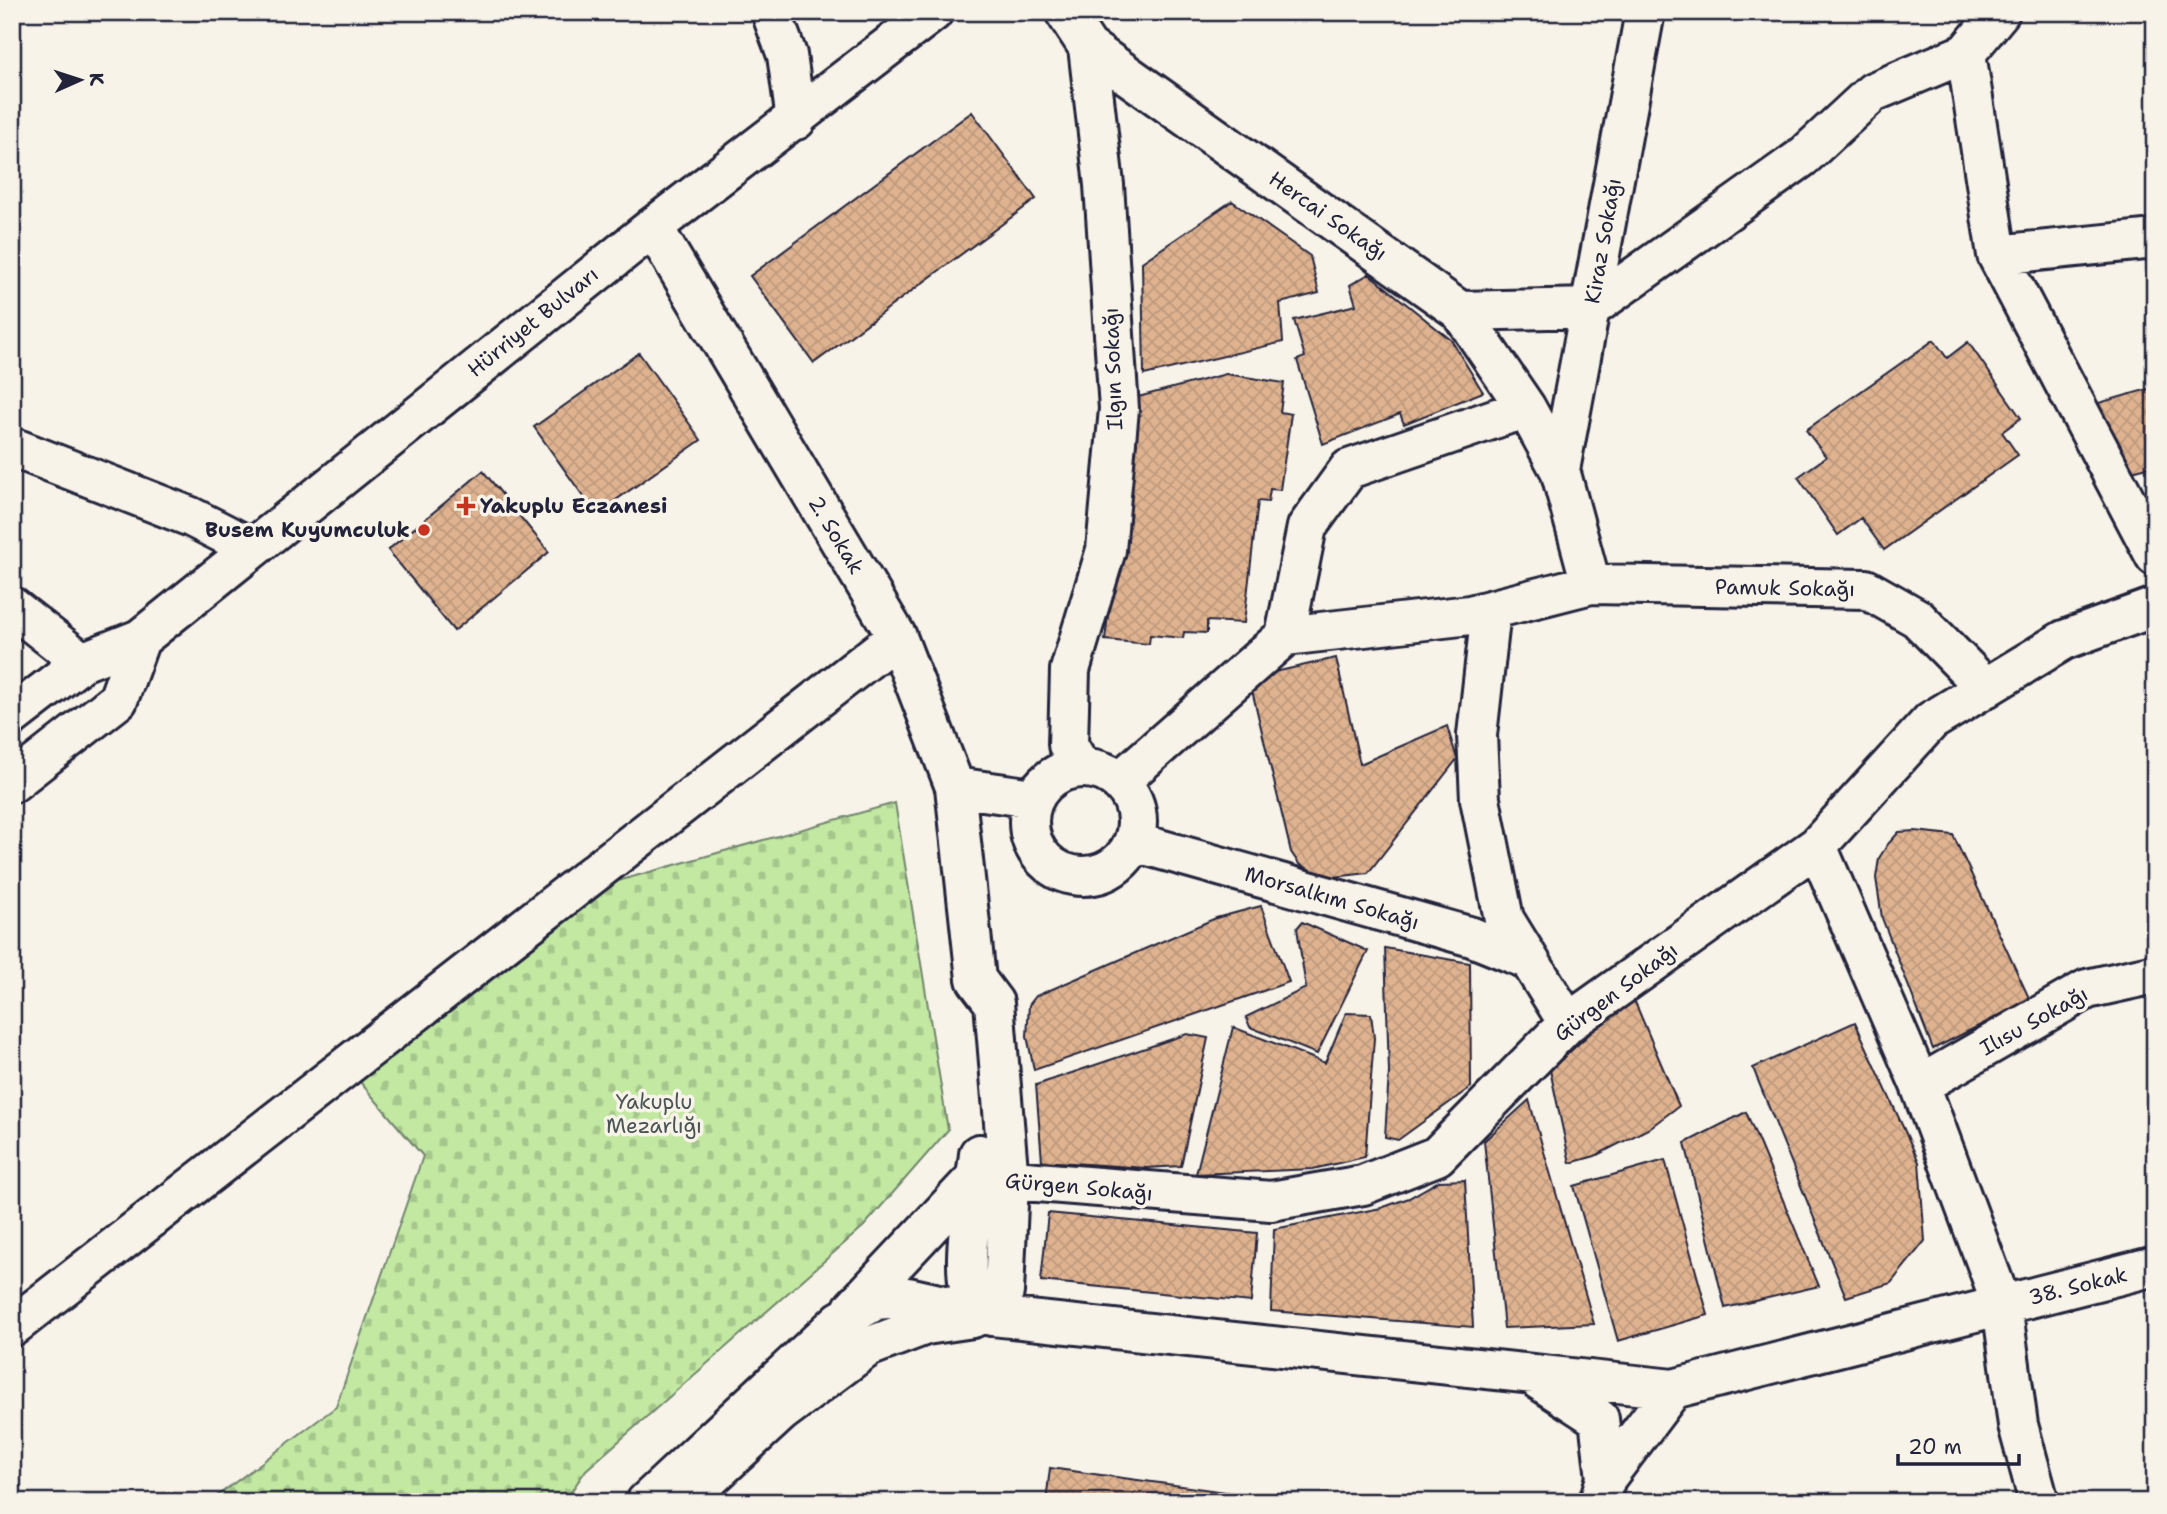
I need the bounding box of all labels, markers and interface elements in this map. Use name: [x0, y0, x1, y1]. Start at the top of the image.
north arrow: [46, 46, 116, 116]
text: K: [84, 72, 109, 86]
street label: Hercai Sokağı: [1263, 165, 1393, 267]
street label: Kiraz Sokağı: [1578, 176, 1628, 306]
street label: Hürriyet Bulvarı: [462, 260, 604, 384]
street label: Ilgın Sokağı: [1097, 307, 1129, 431]
street label: 2. Sokak: [802, 491, 870, 579]
place label: Yakuplu Eczanesi: [480, 492, 667, 520]
marker: Yakuplu Eczanesi: [458, 498, 474, 514]
place label: Busem Kuyumculuk: [205, 516, 410, 544]
marker: Busem Kuyumculuk: [416, 522, 432, 538]
street label: Pamuk Sokağı: [1715, 573, 1855, 603]
street label: Morsalkım Sokağı: [1241, 860, 1423, 936]
street label: Gürgen Sokağı: [1548, 936, 1684, 1048]
street label: Ilısu Sokağı: [1975, 980, 2093, 1062]
park label: Yakuplu Mezarlığı: [606, 1088, 702, 1140]
street label: Gürgen Sokağı: [1004, 1167, 1154, 1207]
street label: 38. Sokak: [2026, 1260, 2130, 1312]
scale bar: [1898, 1423, 2018, 1467]
text: 20 m: [1908, 1433, 1962, 1461]

